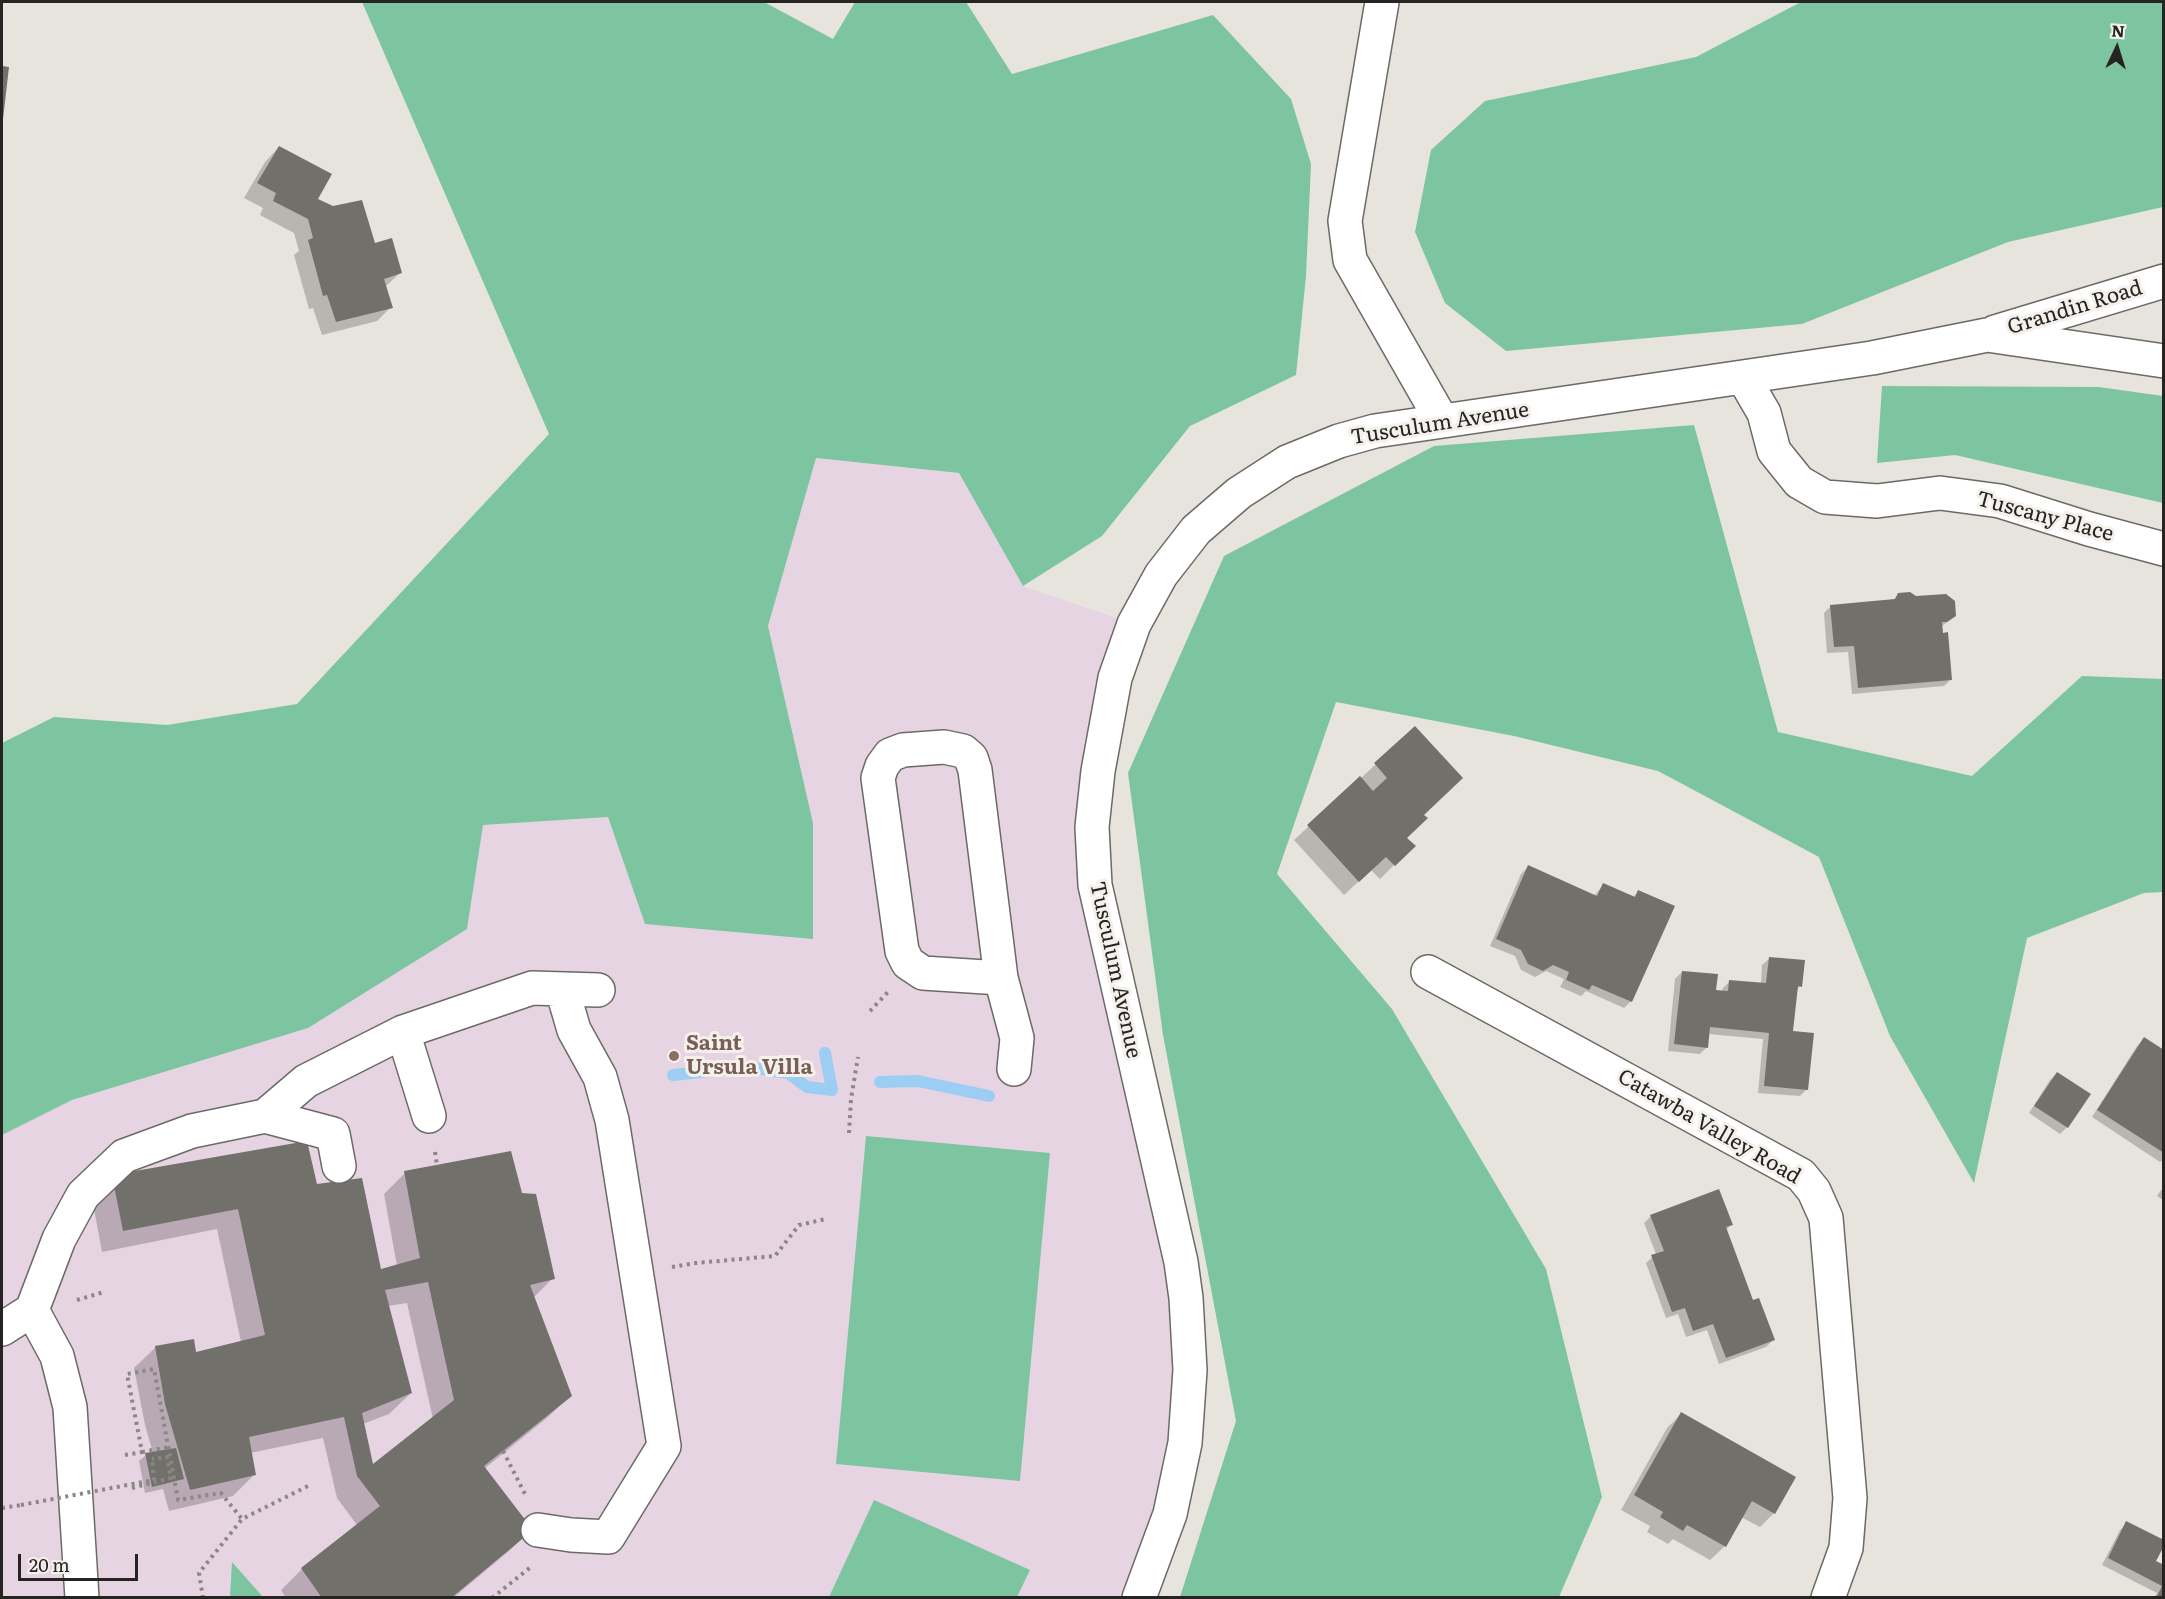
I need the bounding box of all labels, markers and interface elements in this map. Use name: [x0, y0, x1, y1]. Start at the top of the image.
north arrow: [2087, 18, 2147, 78]
text: N: [2111, 18, 2126, 42]
street label: Grandin Road: [2005, 276, 2145, 340]
street label: Tusculum Avenue: [1349, 397, 1531, 451]
street label: Tuscany Place: [1974, 487, 2116, 547]
street label: Tusculum Avenue: [1084, 879, 1146, 1061]
place label: Saint Ursula Villa: [686, 1031, 813, 1081]
marker: Saint Ursula Villa: [667, 1049, 681, 1063]
street label: Catawba Valley Road: [1613, 1064, 1805, 1190]
scale bar: [21, 1542, 141, 1580]
text: 20 m: [29, 1551, 70, 1578]

